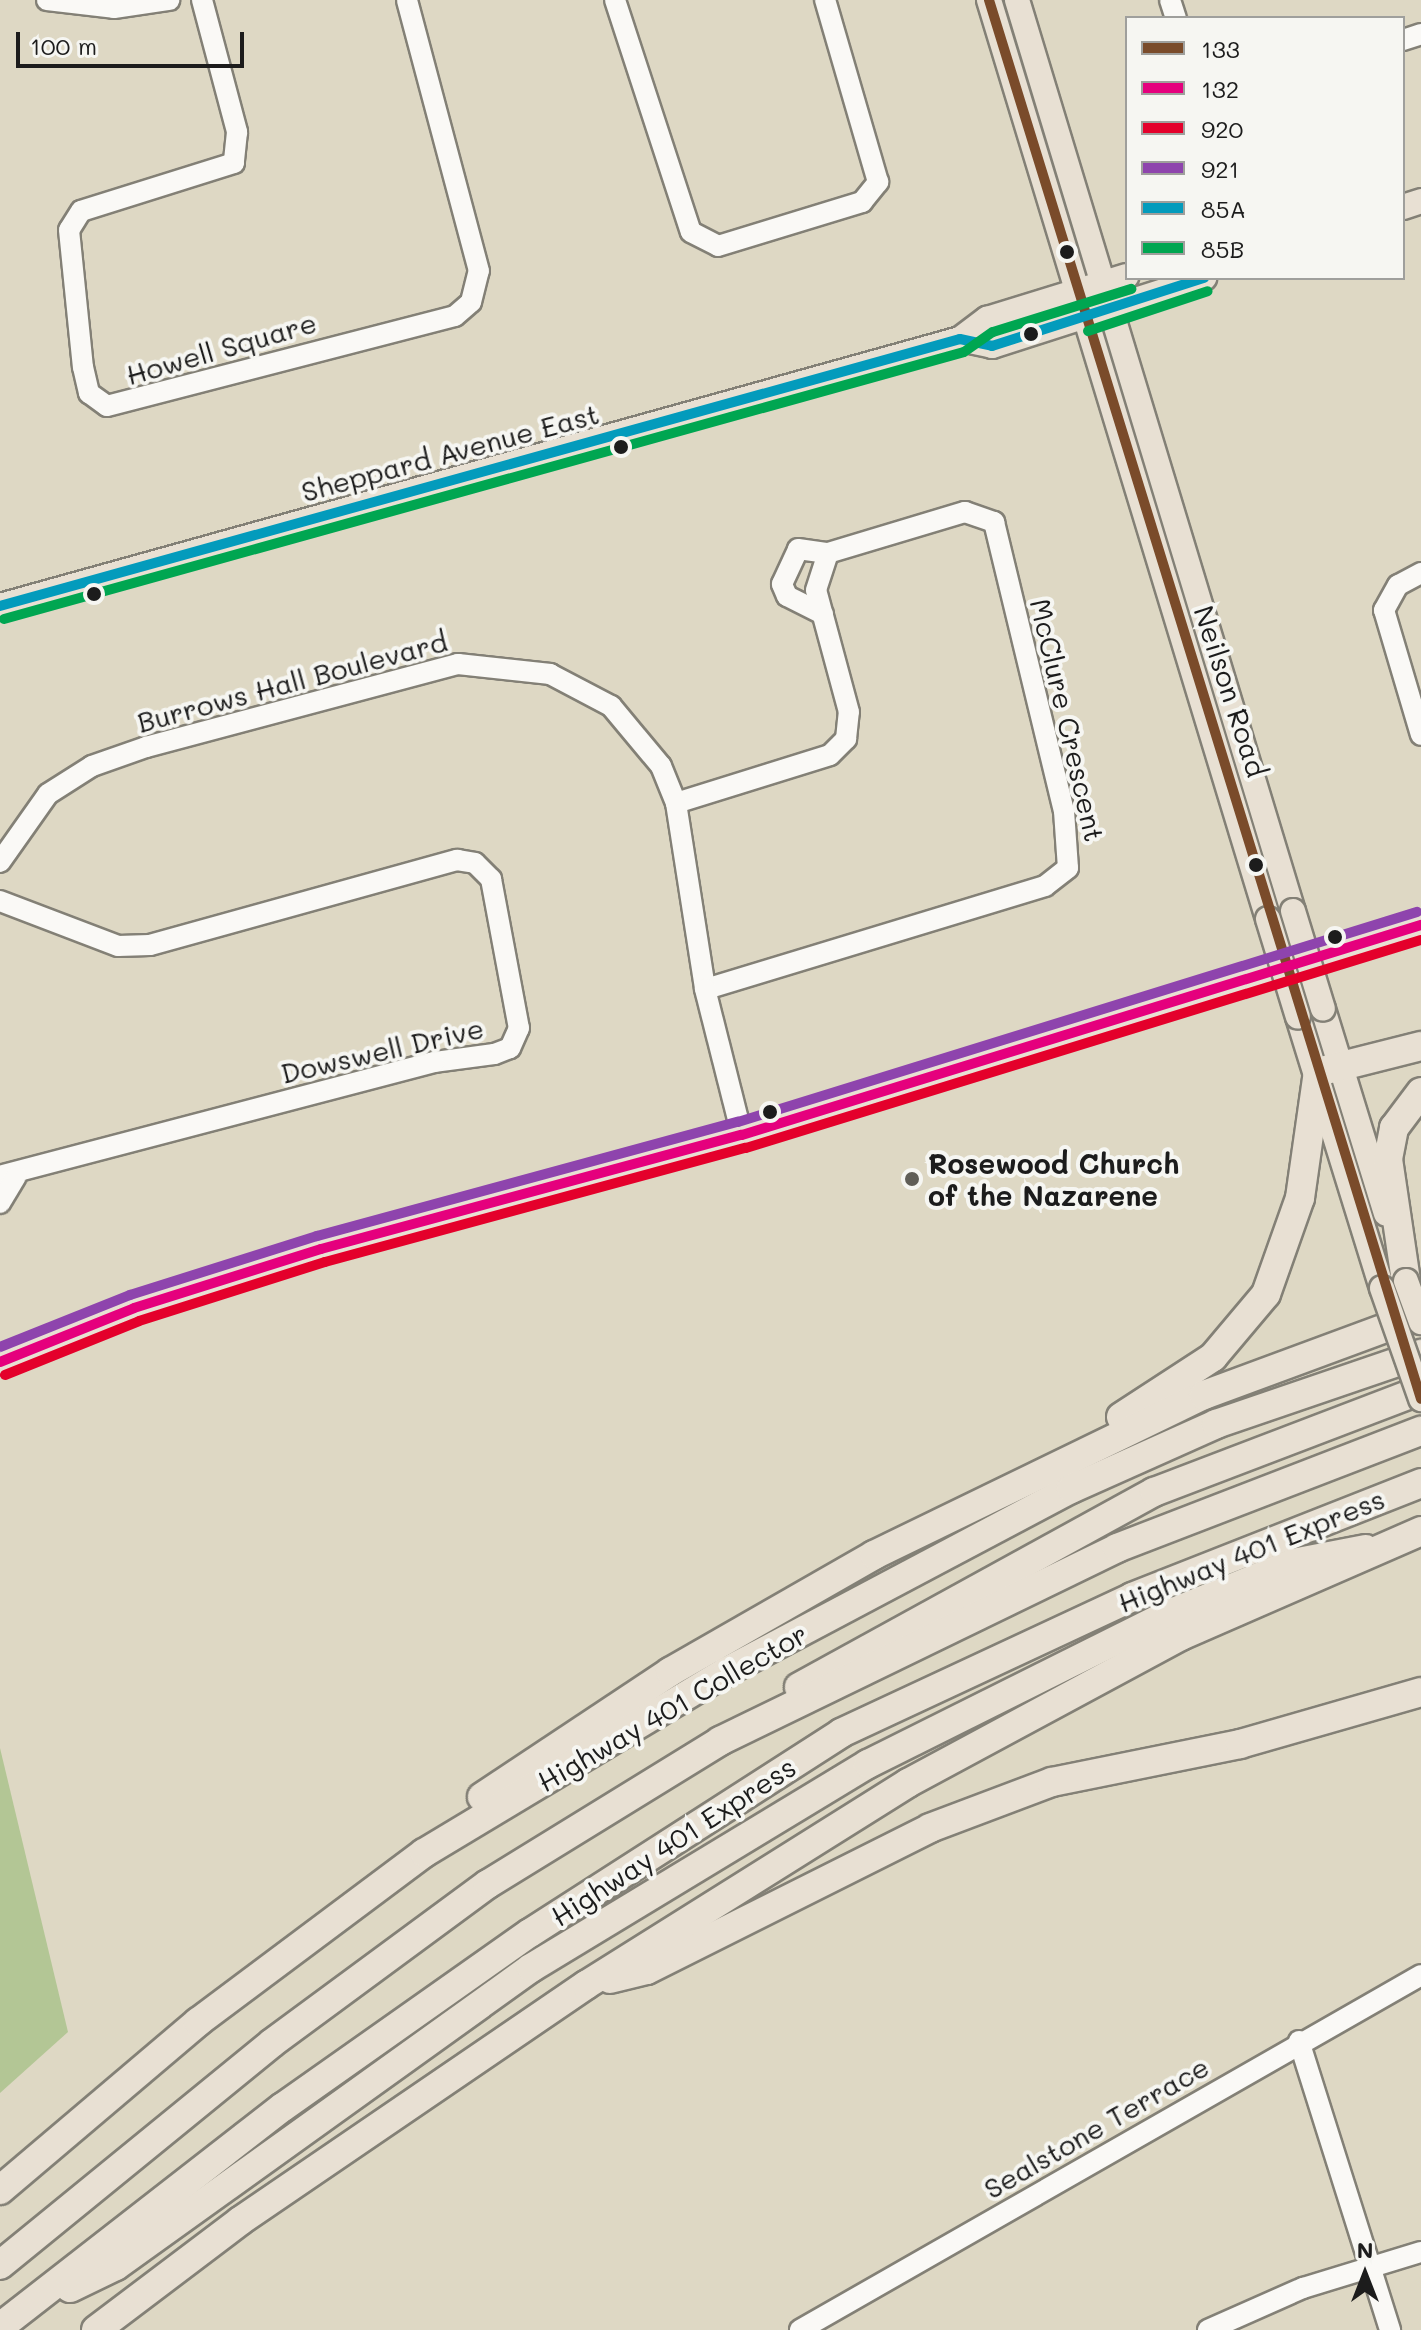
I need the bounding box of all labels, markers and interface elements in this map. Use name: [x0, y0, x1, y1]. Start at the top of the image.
scale bar: [20, 16, 248, 66]
legend: [1125, 16, 1405, 280]
text: 100 m: [30, 30, 97, 61]
text: 133: [1201, 33, 1240, 64]
text: 132: [1201, 73, 1239, 104]
text: 920: [1201, 113, 1243, 144]
text: 921: [1201, 153, 1239, 184]
text: 85A: [1201, 193, 1246, 224]
text: 85B: [1201, 233, 1244, 264]
unlabelled marker: [1059, 244, 1075, 260]
street label: Howell Square: [122, 305, 320, 391]
unlabelled marker: [1023, 326, 1039, 342]
street label: Sheppard Avenue East: [297, 396, 603, 508]
unlabelled marker: [613, 439, 629, 455]
unlabelled marker: [86, 586, 102, 602]
street label: McClure Crescent: [1024, 595, 1112, 845]
street label: Neilson Road: [1188, 601, 1274, 781]
street label: Burrows Hall Boulevard: [133, 623, 451, 739]
unlabelled marker: [1248, 857, 1264, 873]
unlabelled marker: [1327, 929, 1343, 945]
street label: Dowswell Drive: [277, 1010, 487, 1090]
unlabelled marker: [762, 1104, 778, 1120]
place label: Rosewood Church of the Nazarene: [928, 1146, 1179, 1212]
marker: Rosewood Church of the Nazarene: [903, 1170, 921, 1188]
street label: Highway 401 Express: [1113, 1481, 1389, 1619]
street label: Highway 401 Collector: [531, 1616, 813, 1798]
street label: Highway 401 Express: [544, 1749, 802, 1933]
street label: Sealstone Terrace: [978, 2049, 1214, 2205]
north arrow: [1325, 2234, 1405, 2314]
text: N: [1357, 2235, 1373, 2264]

